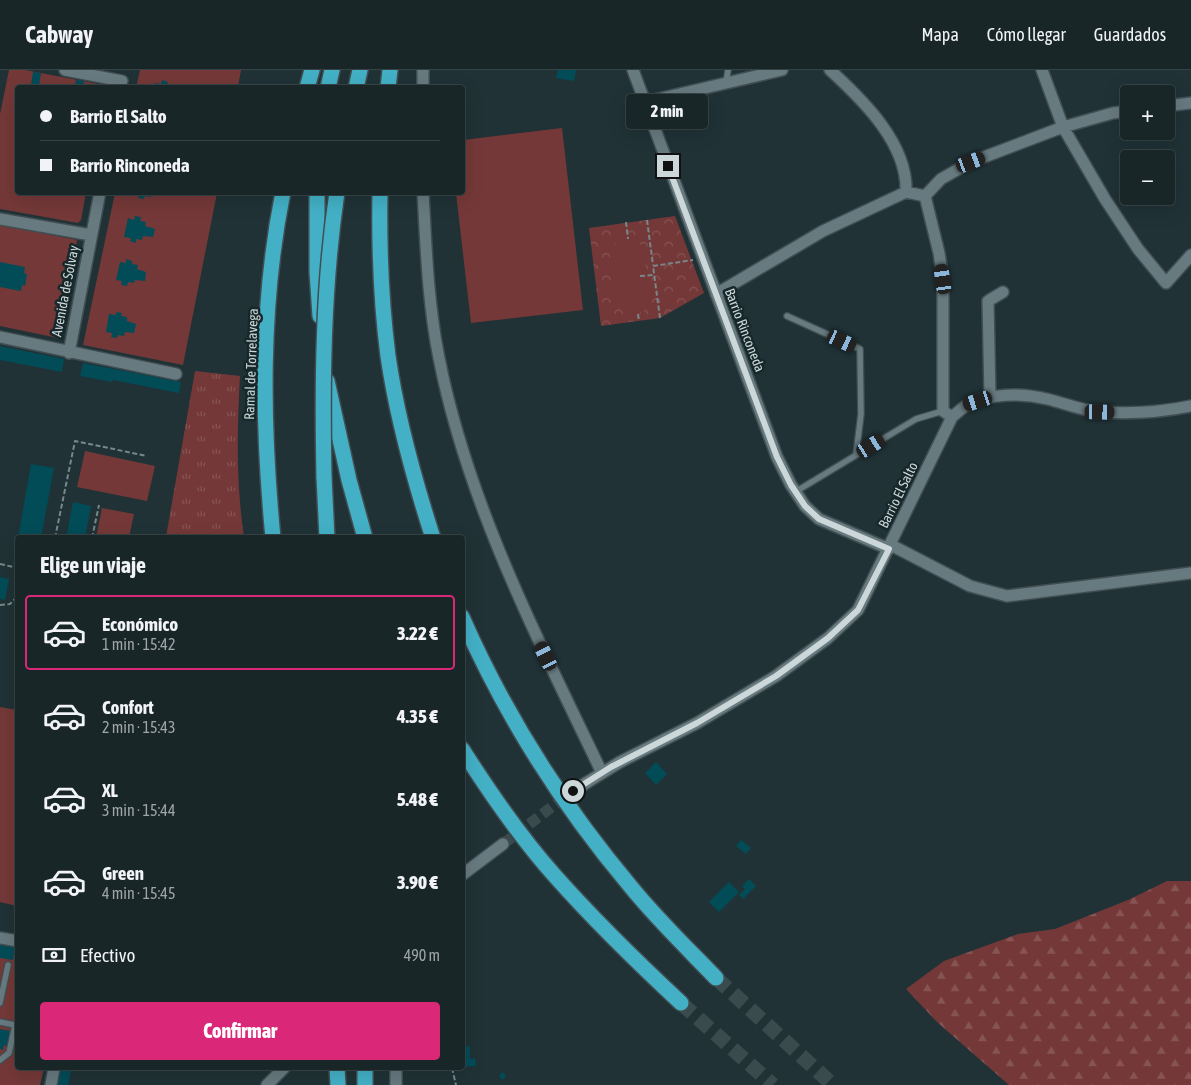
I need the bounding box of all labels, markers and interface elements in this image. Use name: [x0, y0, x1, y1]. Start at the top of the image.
text: Cabway: [25, 21, 93, 48]
text: Mapa: [921, 24, 959, 45]
text: Cómo llegar: [987, 24, 1066, 45]
text: Guardados: [1094, 24, 1166, 45]
map controls: [1120, 85, 1175, 205]
button: +: [1120, 85, 1175, 140]
callout: 2 min: [627, 93, 709, 128]
text: 2 min: [651, 102, 683, 120]
text: Barrio El Salto: [70, 105, 167, 127]
car: [954, 150, 987, 174]
button: −: [1120, 150, 1175, 205]
text: Barrio Rinconeda: [70, 154, 190, 176]
route end: [657, 155, 679, 177]
street label: Avenida de Solvay: [48, 244, 82, 338]
car: [933, 263, 952, 295]
street label: Barrio Rinconeda: [722, 286, 768, 374]
street label: Ramal de Torrelavega: [241, 308, 261, 420]
car: [825, 328, 858, 354]
car: [961, 389, 994, 413]
car: [1084, 404, 1115, 420]
car: [854, 432, 887, 460]
street label: Barrio El Salto: [875, 459, 921, 531]
text: Elige un viaje: [40, 552, 146, 578]
icon: car: [42, 610, 87, 655]
text: Económico: [102, 613, 178, 635]
text: 3.22 €: [397, 622, 438, 644]
text: 1 min · 15:42: [102, 635, 175, 653]
car: [532, 639, 559, 673]
icon: car: [42, 693, 87, 738]
text: Confort: [102, 696, 154, 718]
text: 4.35 €: [397, 705, 438, 727]
text: 2 min · 15:43: [102, 718, 175, 736]
icon: car: [42, 776, 87, 821]
text: XL: [102, 779, 118, 801]
route start: [562, 780, 584, 802]
text: 5.48 €: [397, 788, 438, 810]
text: 3 min · 15:44: [102, 801, 175, 819]
icon: car: [42, 859, 87, 904]
text: Green: [102, 862, 144, 884]
text: 3.90 €: [397, 871, 438, 893]
text: 4 min · 15:45: [102, 884, 175, 902]
icon: cash: [40, 941, 68, 969]
text: Efectivo: [80, 944, 135, 966]
text: 490 m: [404, 946, 440, 964]
button: Confirmar: [40, 1002, 440, 1060]

